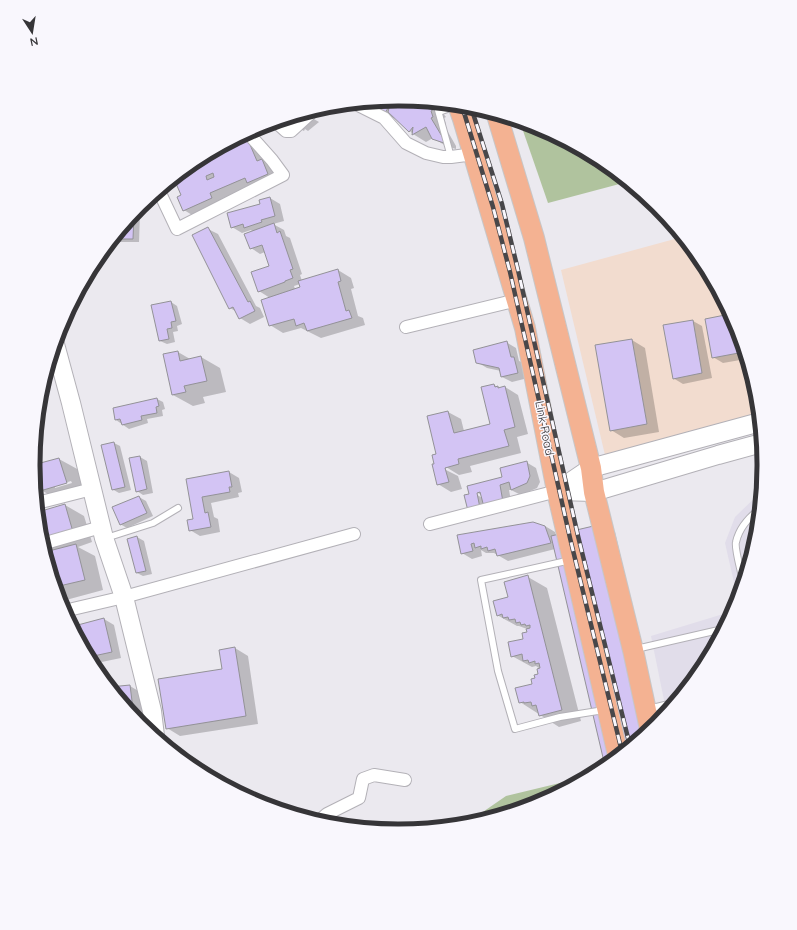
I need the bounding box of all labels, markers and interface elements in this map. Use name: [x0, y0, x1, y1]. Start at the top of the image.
north arrow: [12, 12, 52, 52]
text: N: [29, 34, 39, 49]
street label: Link Road: [532, 399, 558, 457]

